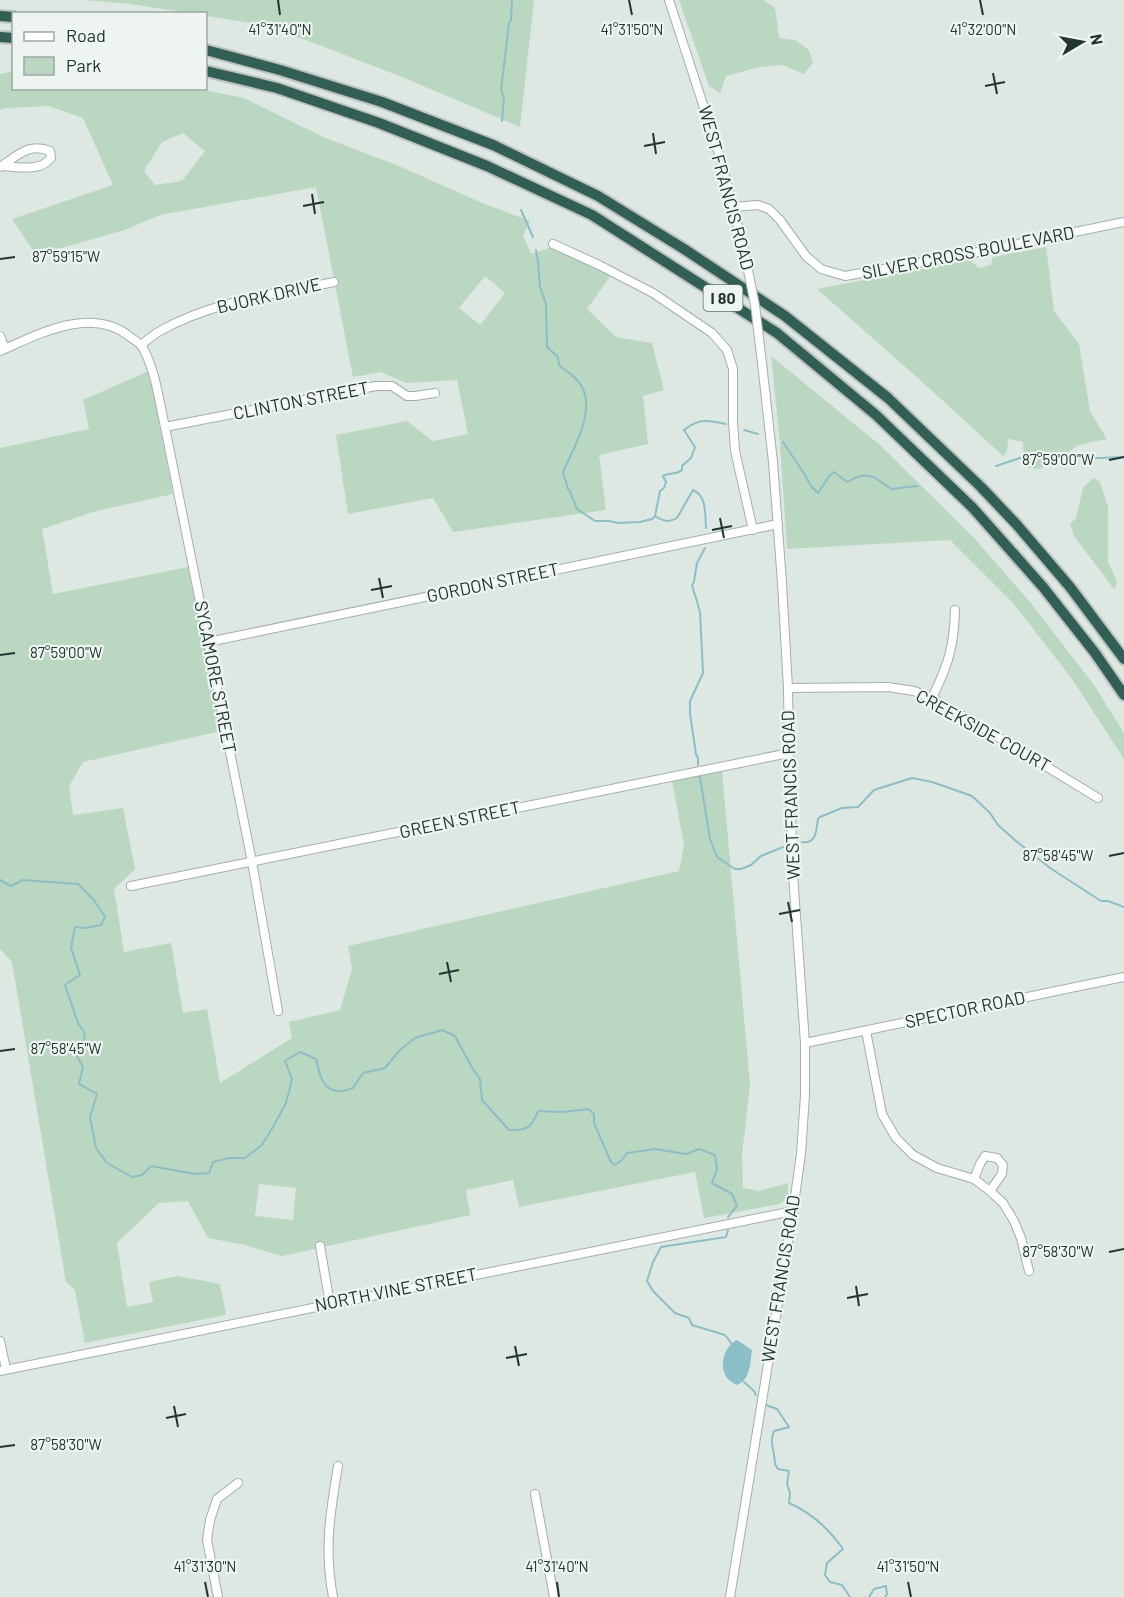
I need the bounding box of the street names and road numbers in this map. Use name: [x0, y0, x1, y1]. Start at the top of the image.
street label: WEST FRANCIS ROAD: [694, 103, 760, 272]
street label: SILVER CROSS BOULEVARD: [860, 221, 1076, 283]
street label: BJORK DRIVE: [215, 272, 323, 318]
road number: I 80: [704, 285, 742, 311]
street label: CLINTON STREET: [231, 376, 371, 424]
street label: GORDON STREET: [425, 557, 561, 607]
street label: SYCAMORE STREET: [190, 599, 242, 755]
street label: CREEKSIDE COURT: [912, 684, 1055, 776]
street label: WEST FRANCIS ROAD: [776, 710, 804, 880]
street label: GREEN STREET: [397, 795, 522, 843]
street label: SPECTOR ROAD: [903, 986, 1027, 1032]
street label: WEST FRANCIS ROAD: [756, 1193, 804, 1364]
street label: NORTH VINE STREET: [313, 1262, 479, 1316]

